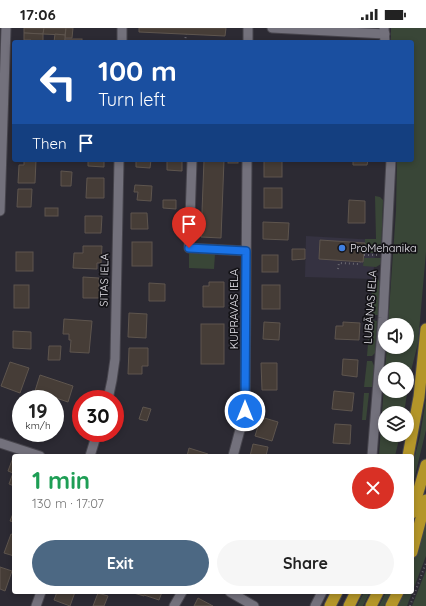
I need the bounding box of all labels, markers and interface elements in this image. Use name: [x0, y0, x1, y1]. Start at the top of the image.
text: 17:06: [20, 5, 56, 24]
text: 100 m: [98, 53, 177, 88]
icon: left: [32, 56, 84, 108]
text: Turn left: [98, 88, 166, 111]
icon: arrive: [75, 132, 97, 154]
text: Then: [32, 134, 67, 153]
pin: [172, 207, 206, 248]
icon: arrive: [178, 213, 200, 235]
place label: ProMehanika: [350, 241, 417, 255]
marker: ProMehanika: [337, 243, 347, 253]
street label: SITAS IELA: [97, 253, 111, 307]
street label: KUPRAVAS IELA: [227, 269, 241, 349]
street label: LUBĀNAS IELA: [360, 270, 380, 344]
map controls: [378, 318, 414, 442]
button: sound: [378, 318, 414, 354]
button: search: [378, 362, 414, 398]
speed limit sign: 30: [72, 390, 124, 442]
position arrow: [224, 390, 266, 432]
text: 19: [28, 398, 48, 423]
button: layers: [378, 406, 414, 442]
text: km/h: [25, 419, 51, 432]
text: 1 min: [32, 465, 90, 495]
button: close: [352, 467, 394, 509]
text: 130 m · 17:07: [32, 495, 104, 511]
button: Exit: [32, 540, 209, 586]
button: Share: [217, 540, 394, 586]

